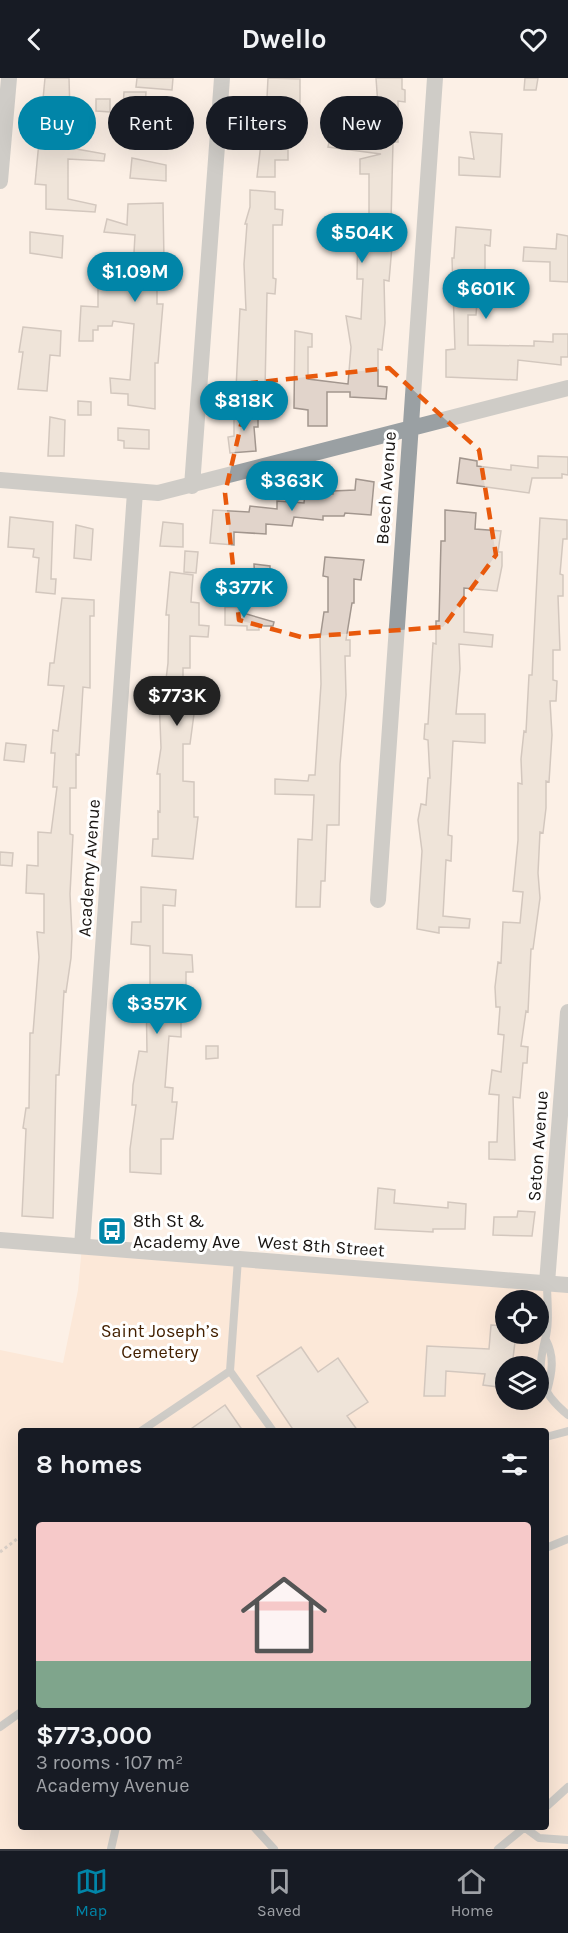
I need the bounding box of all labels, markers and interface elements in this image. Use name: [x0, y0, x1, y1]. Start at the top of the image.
icon: back: [18, 23, 51, 56]
text: Dwello: [241, 23, 327, 55]
icon: heart: [517, 23, 550, 56]
chip: Buy: [18, 96, 96, 150]
chip: Rent: [108, 96, 194, 150]
chip: Filters: [206, 96, 308, 150]
chip: New: [320, 96, 403, 150]
pin: $504K: [320, 213, 404, 264]
text: $504K: [330, 221, 394, 244]
pin: $1.09M: [86, 252, 184, 303]
text: $1.09M: [101, 260, 169, 283]
pin: $601K: [444, 269, 528, 320]
text: $601K: [457, 277, 515, 300]
pin: $818K: [202, 381, 286, 432]
text: $818K: [214, 389, 274, 412]
street label: Beech Avenue: [371, 431, 401, 545]
pin: $363K: [250, 461, 334, 512]
text: $363K: [260, 469, 324, 492]
pin: $377K: [202, 568, 286, 619]
text: $377K: [214, 576, 274, 599]
pin: $773K: [135, 676, 219, 727]
text: $773K: [147, 684, 207, 707]
street label: Academy Avenue: [73, 798, 105, 938]
pin: $357K: [115, 984, 199, 1035]
text: $357K: [127, 992, 187, 1015]
street label: Seton Avenue: [523, 1090, 553, 1202]
place label: 8th St & Academy Ave: [133, 1210, 240, 1253]
bus stop icon: 8th St & Academy Ave: [96, 1215, 128, 1247]
street label: West 8th Street: [257, 1231, 386, 1261]
map controls: [495, 1290, 549, 1410]
button: locate: [495, 1290, 549, 1344]
park label: Saint Joseph’s Cemetery: [101, 1320, 219, 1363]
button: layers: [495, 1356, 549, 1410]
icon: filters: [498, 1448, 531, 1481]
text: 8 homes: [36, 1449, 142, 1480]
icon: home: [230, 1561, 338, 1669]
text: $773,000: [36, 1720, 152, 1751]
text: 3 rooms · 107 m²: [36, 1751, 183, 1774]
text: Academy Avenue: [36, 1774, 190, 1797]
tab: Map: [75, 1865, 108, 1920]
tab: Saved: [257, 1865, 301, 1920]
tab: Home: [451, 1865, 493, 1920]

